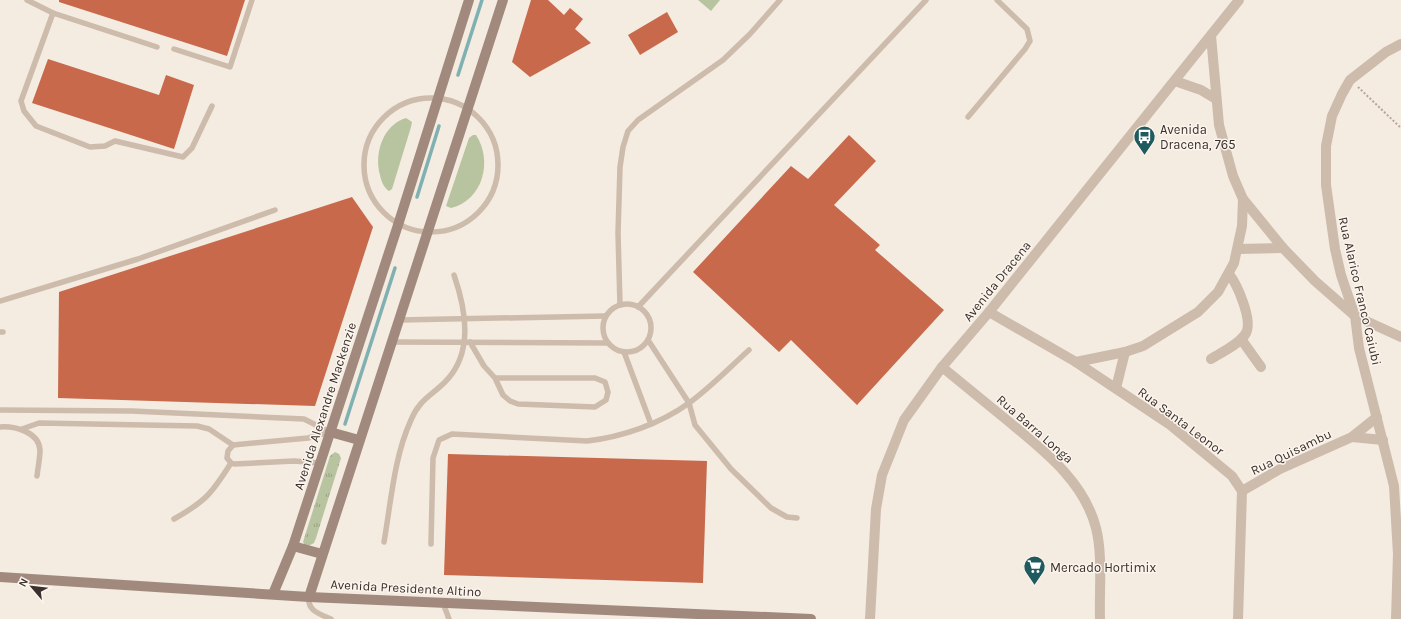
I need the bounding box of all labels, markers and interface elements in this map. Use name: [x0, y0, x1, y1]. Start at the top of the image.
place label: Avenida Dracena, 765: [1160, 122, 1236, 152]
bus stop icon: Avenida Dracena, 765: [1131, 123, 1157, 156]
street label: Rua Alarico Franco Caiubi: [1336, 215, 1384, 367]
street label: Avenida Dracena: [960, 238, 1034, 324]
street label: Avenida Alexandre Mackenzie: [291, 320, 359, 492]
street label: Rua Santa Leonor: [1135, 384, 1227, 458]
street label: Rua Barra Longa: [994, 392, 1076, 466]
street label: Rua Quisambu: [1248, 426, 1334, 478]
supermarket icon: Mercado Hortimix: [1022, 554, 1048, 587]
place label: Mercado Hortimix: [1050, 560, 1156, 575]
north arrow: [12, 567, 52, 607]
text: N: [16, 576, 31, 589]
street label: Avenida Presidente Altino: [330, 577, 482, 599]

